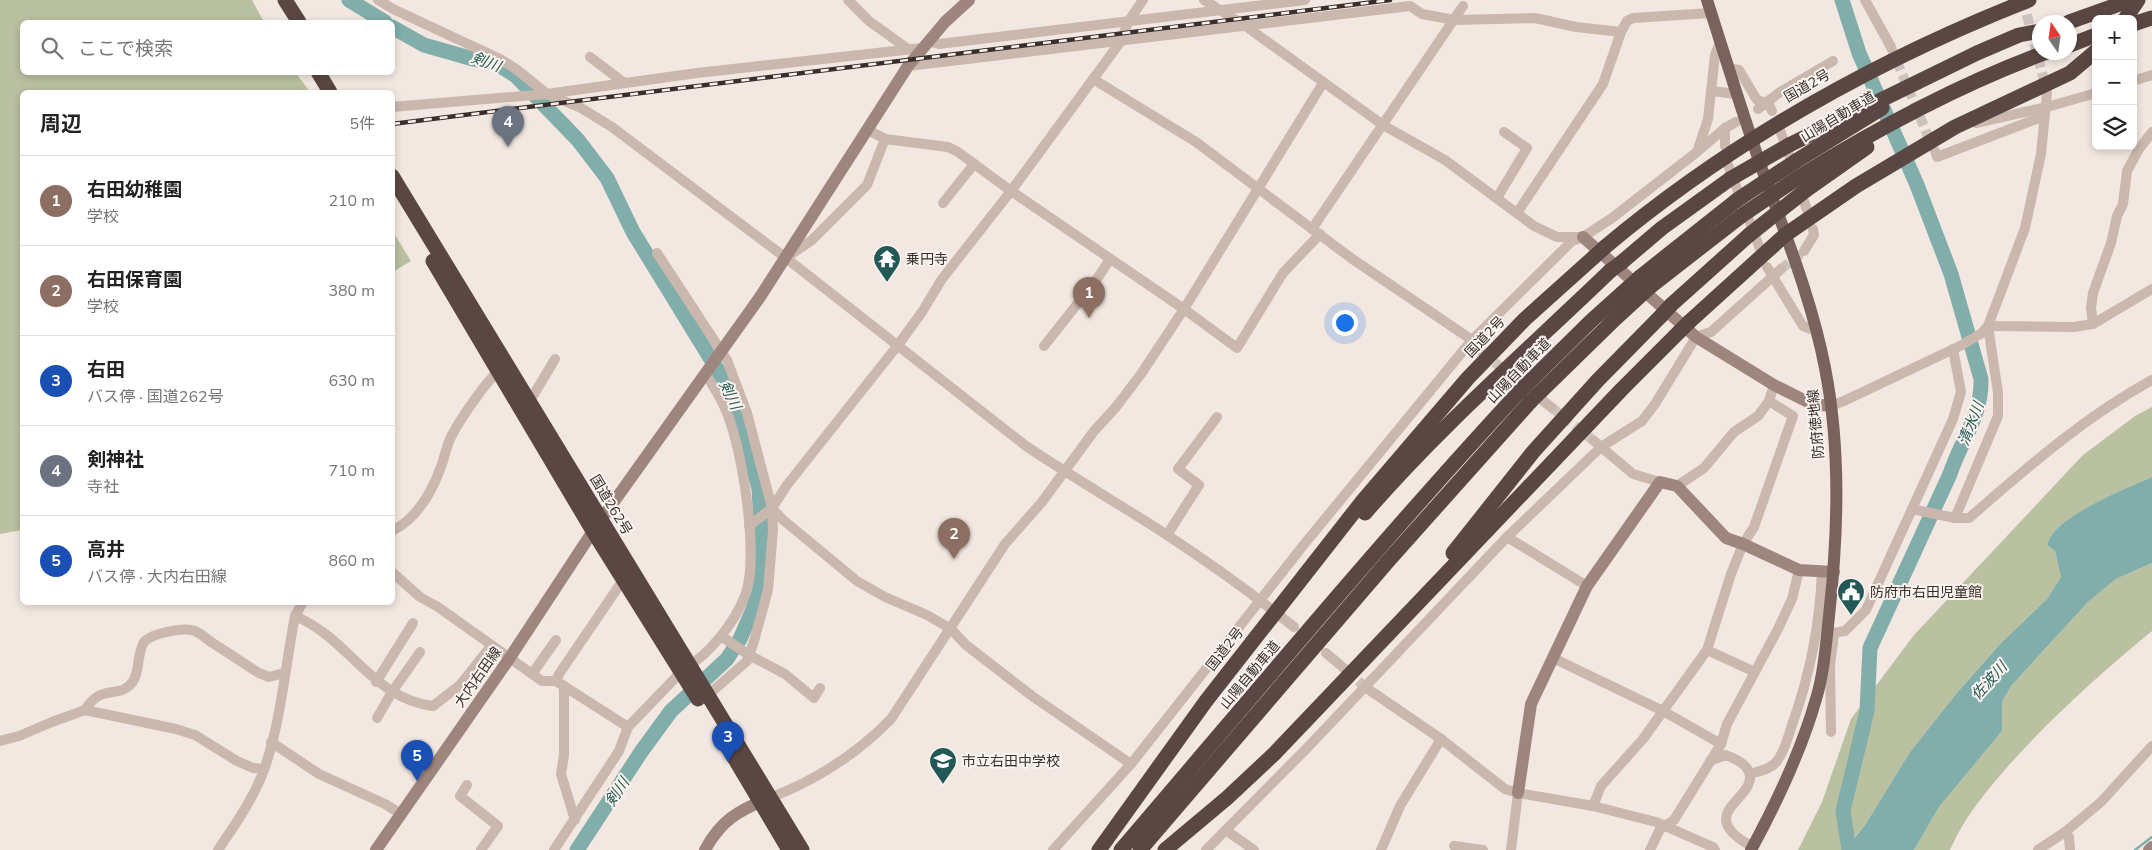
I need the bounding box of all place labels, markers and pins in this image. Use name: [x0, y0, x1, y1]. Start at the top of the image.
pin: 4: [492, 106, 524, 147]
temple icon: 乗円寺: [872, 244, 902, 283]
place label: 乗円寺: [906, 250, 948, 269]
pin: 1: [1073, 277, 1105, 318]
pin: 2: [938, 518, 970, 559]
public building icon: 防府市右田児童館: [1836, 577, 1866, 616]
place label: 防府市右田児童館: [1870, 583, 1982, 602]
pin: 3: [712, 721, 744, 762]
pin: 5: [401, 740, 433, 781]
school or university icon: 市立右田中学校: [928, 746, 958, 785]
place label: 市立右田中学校: [962, 752, 1060, 771]

